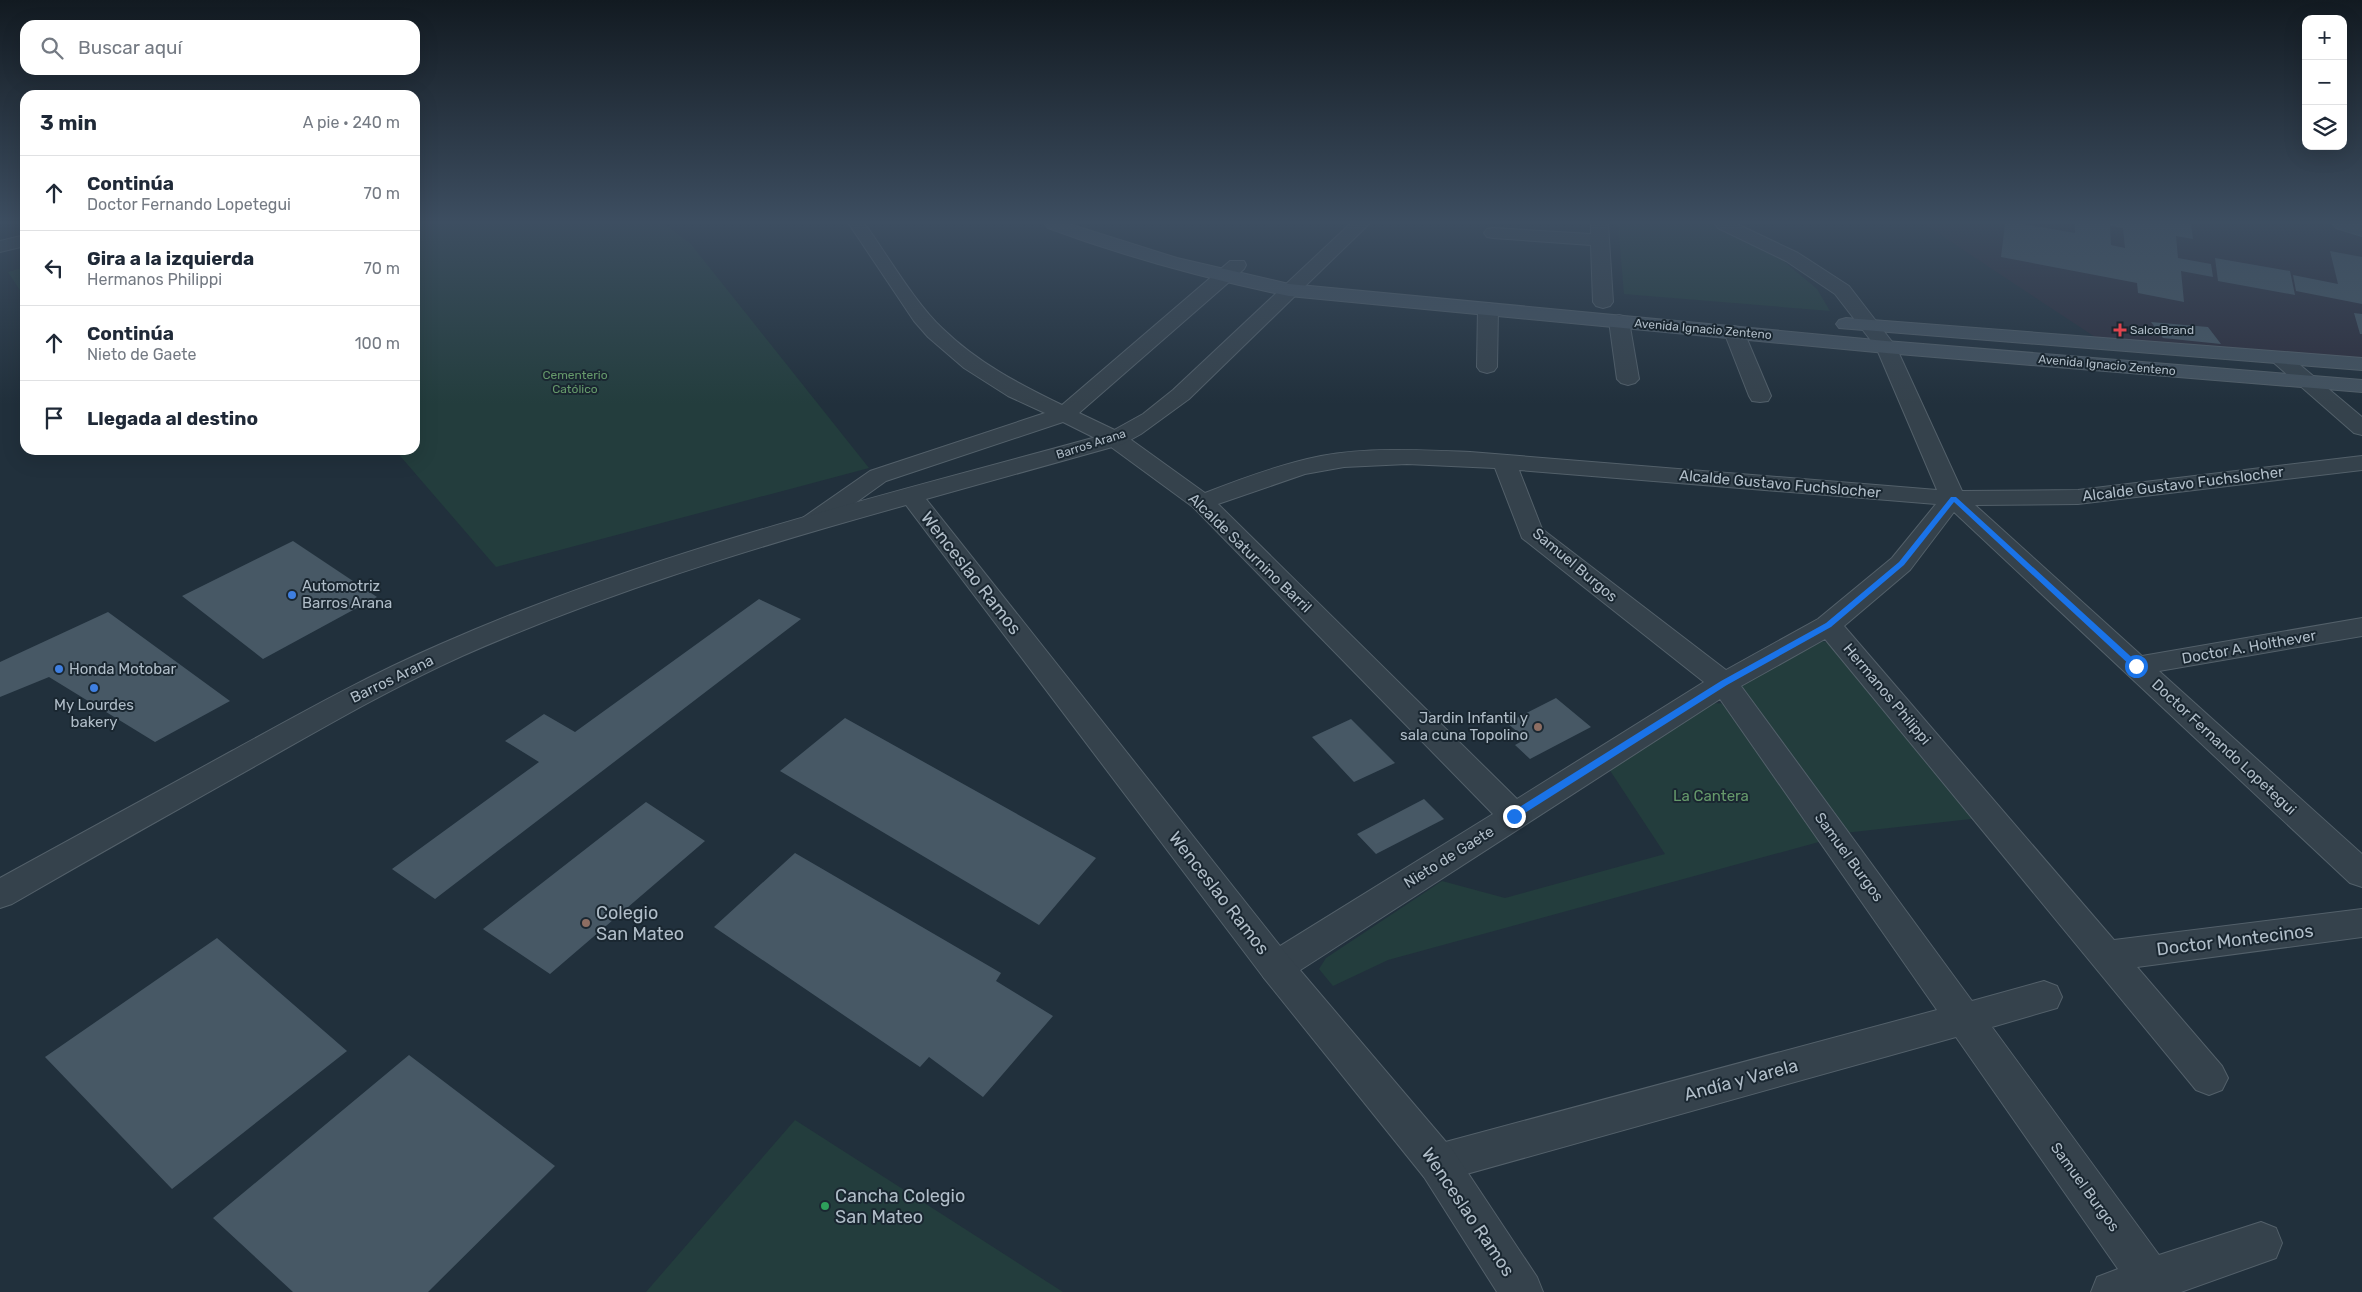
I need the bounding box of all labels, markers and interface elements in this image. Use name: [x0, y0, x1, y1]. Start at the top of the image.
map controls: [2302, 15, 2347, 150]
button: +: [2302, 15, 2347, 60]
search box: [20, 20, 420, 75]
icon: search: [38, 34, 66, 62]
text: Buscar aquí: [78, 36, 182, 59]
button: −: [2302, 60, 2347, 105]
button: layers: [2302, 105, 2347, 150]
text: 3 min: [40, 110, 97, 135]
text: A pie · 240 m: [303, 113, 400, 132]
text: Continúa: [87, 172, 174, 195]
icon: ahead: [40, 179, 68, 207]
text: 70 m: [363, 184, 400, 203]
text: Doctor Fernando Lopetegui: [87, 195, 291, 214]
text: Gira a la izquierda: [87, 247, 254, 270]
icon: left: [40, 254, 68, 282]
text: 70 m: [363, 259, 400, 278]
text: Hermanos Philippi: [87, 270, 222, 289]
street label: Avenida Ignacio Zenteno: [1634, 316, 1772, 342]
text: Continúa: [87, 322, 174, 345]
place label: SalcoBrand: [2130, 323, 2194, 337]
marker: SalcoBrand: [2114, 324, 2126, 336]
icon: ahead: [40, 329, 68, 357]
text: 100 m: [355, 334, 400, 353]
text: Nieto de Gaete: [87, 345, 197, 364]
street label: Avenida Ignacio Zenteno: [2038, 352, 2176, 378]
park label: Cementerio Católico: [542, 368, 608, 396]
icon: arrive: [40, 404, 68, 432]
text: Llegada al destino: [87, 407, 258, 430]
street label: Barros Arana: [1054, 426, 1128, 462]
street label: Alcalde Gustavo Fuchslocher: [2081, 463, 2285, 505]
street label: Alcalde Gustavo Fuchslocher: [1678, 466, 1882, 502]
street label: Alcalde Saturnino Barril: [1185, 490, 1315, 616]
street label: Wenceslao Ramos: [916, 507, 1026, 639]
street label: Samuel Burgos: [1529, 524, 1621, 606]
place label: Automotriz Barros Arana: [302, 577, 392, 612]
marker: Automotriz Barros Arana: [286, 589, 298, 601]
street label: Doctor A. Holthever: [2180, 626, 2318, 668]
street label: Hermanos Philippi: [1839, 640, 1935, 748]
street label: Barros Arana: [347, 651, 437, 707]
route start: [2125, 655, 2148, 678]
place label: Honda Motobar: [69, 660, 176, 678]
marker: Honda Motobar: [53, 663, 65, 675]
street label: Doctor Fernando Lopetegui: [2148, 675, 2300, 819]
marker: My Lourdes bakery: [88, 682, 100, 694]
place label: My Lourdes bakery: [54, 696, 134, 731]
place label: Jardin Infantil y sala cuna Topolino: [1400, 709, 1528, 744]
marker: Jardin Infantil y sala cuna Topolino: [1532, 721, 1544, 733]
park label: La Cantera: [1673, 787, 1749, 805]
route end: [1503, 805, 1526, 828]
street label: Samuel Burgos: [1811, 809, 1887, 905]
street label: Nieto de Gaete: [1401, 822, 1497, 892]
street label: Wenceslao Ramos: [1164, 827, 1274, 959]
place label: Colegio San Mateo: [596, 902, 684, 945]
marker: Colegio San Mateo: [580, 917, 592, 929]
street label: Doctor Montecinos: [2155, 919, 2315, 961]
street label: Andía y Varela: [1682, 1054, 1800, 1106]
street label: Samuel Burgos: [2047, 1139, 2123, 1235]
street label: Wenceslao Ramos: [1417, 1143, 1519, 1281]
place label: Cancha Colegio San Mateo: [835, 1185, 965, 1228]
marker: Cancha Colegio San Mateo: [819, 1200, 831, 1212]

